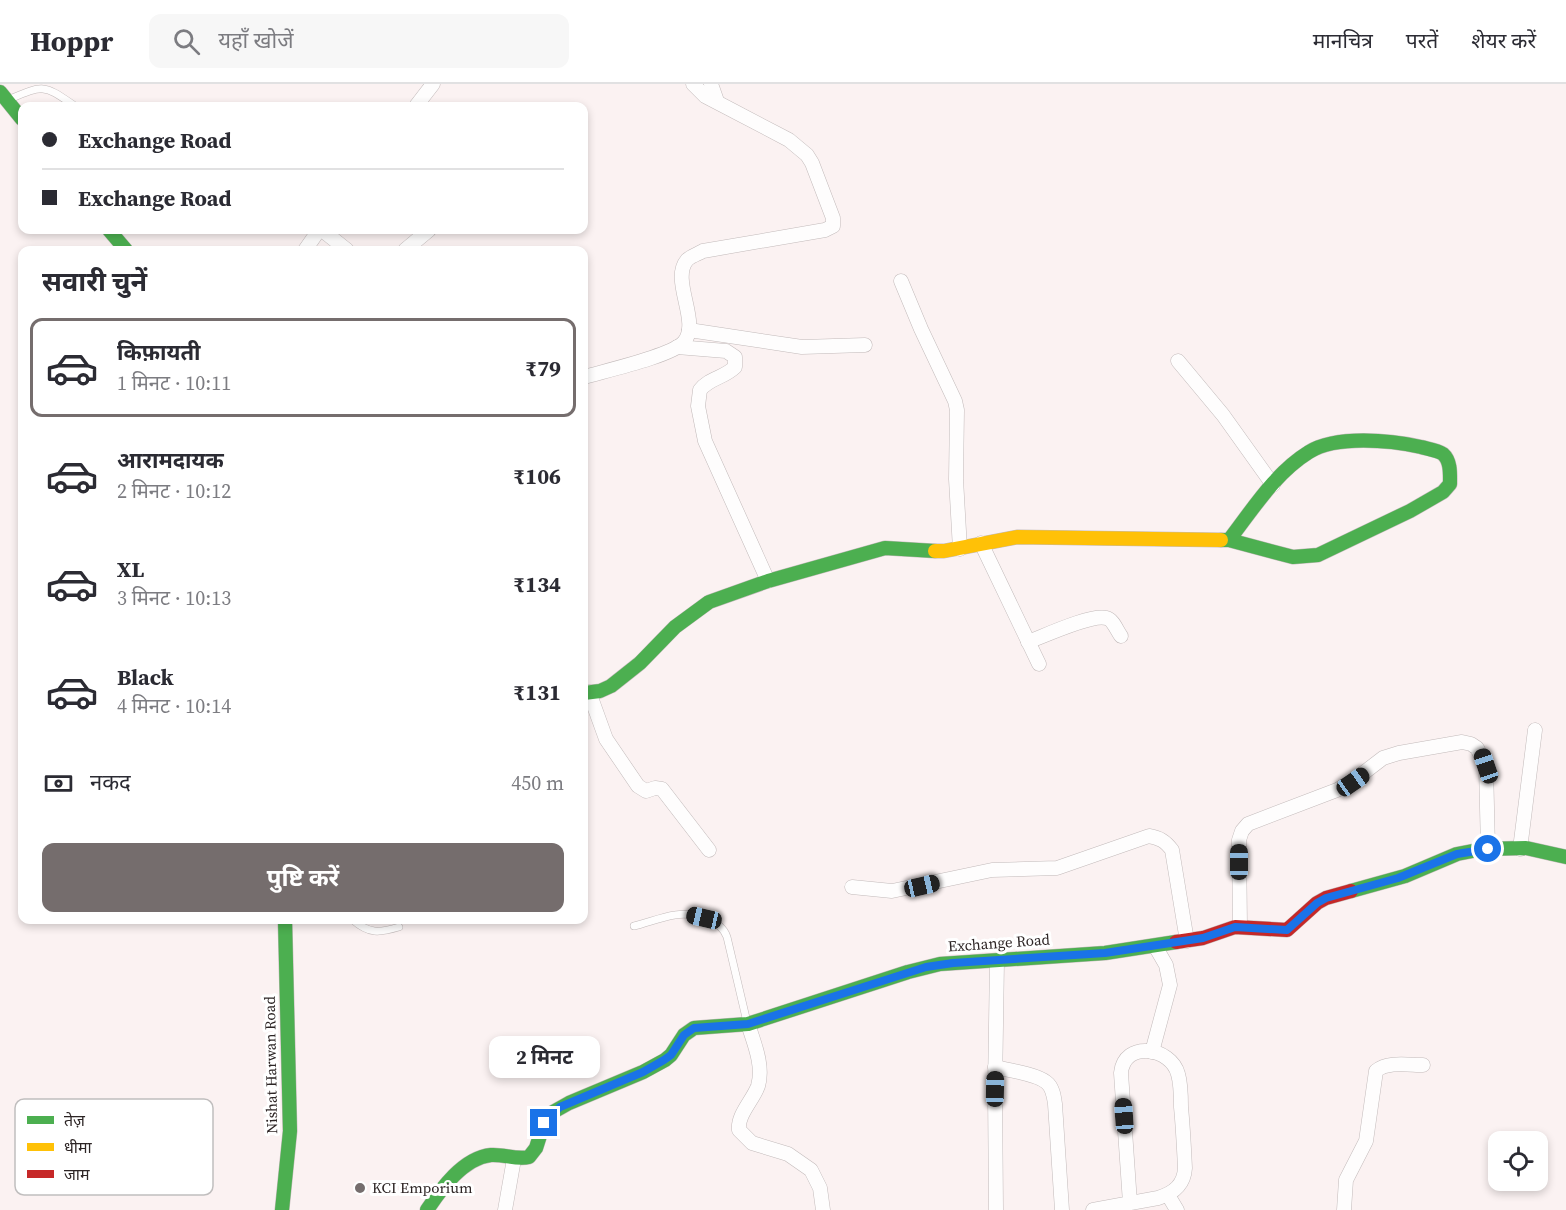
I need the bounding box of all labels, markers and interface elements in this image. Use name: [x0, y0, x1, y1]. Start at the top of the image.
search box: [149, 14, 569, 68]
text: Hoppr: [30, 22, 113, 60]
icon: search: [170, 25, 203, 58]
text: यहाँ खोजें: [218, 25, 293, 55]
text: मानचित्र: [1313, 26, 1373, 55]
text: परतें: [1406, 26, 1438, 55]
text: शेयर करें: [1471, 26, 1536, 55]
text: Exchange Road: [78, 125, 232, 155]
text: Exchange Road: [78, 183, 232, 213]
text: सवारी चुनें: [42, 263, 147, 300]
text: किफ़ायती: [117, 337, 201, 367]
icon: car: [45, 341, 99, 395]
text: ₹79: [525, 353, 561, 383]
text: 1 मिनट · 10:11: [117, 369, 231, 397]
text: आरामदायक: [117, 445, 224, 475]
icon: car: [45, 449, 99, 503]
text: ₹106: [513, 461, 561, 491]
text: 2 मिनट · 10:12: [117, 477, 231, 505]
text: XL: [117, 554, 144, 584]
icon: car: [45, 557, 99, 611]
text: ₹134: [513, 569, 561, 599]
text: 3 मिनट · 10:13: [117, 584, 231, 612]
text: Black: [117, 662, 174, 692]
icon: car: [45, 665, 99, 719]
text: ₹131: [513, 677, 561, 707]
text: 4 मिनट · 10:14: [117, 692, 231, 720]
car: [1472, 746, 1500, 786]
car: [1333, 764, 1373, 800]
icon: cash: [42, 767, 75, 800]
text: नकद: [90, 767, 131, 797]
text: 450 m: [511, 769, 564, 797]
route start: [1474, 835, 1501, 862]
button: पुष्टि करें: [42, 843, 564, 912]
car: [1230, 844, 1248, 880]
car: [902, 873, 942, 899]
car: [684, 905, 724, 931]
street label: Exchange Road: [947, 928, 1051, 957]
street label: Nishat Harwan Road: [259, 995, 282, 1134]
callout: 2 मिनट: [488, 1036, 600, 1078]
text: 2 मिनट: [516, 1043, 573, 1071]
car: [986, 1071, 1004, 1107]
car: [1114, 1097, 1134, 1135]
legend: [15, 1099, 213, 1195]
text: तेज़: [64, 1109, 86, 1131]
route end: [530, 1109, 557, 1136]
map controls: [1488, 1131, 1548, 1191]
button: locate: [1488, 1131, 1548, 1191]
text: धीमा: [64, 1136, 93, 1158]
text: जाम: [64, 1163, 90, 1185]
place label: KCI Emporium: [372, 1177, 473, 1198]
marker: KCI Emporium: [353, 1181, 367, 1195]

